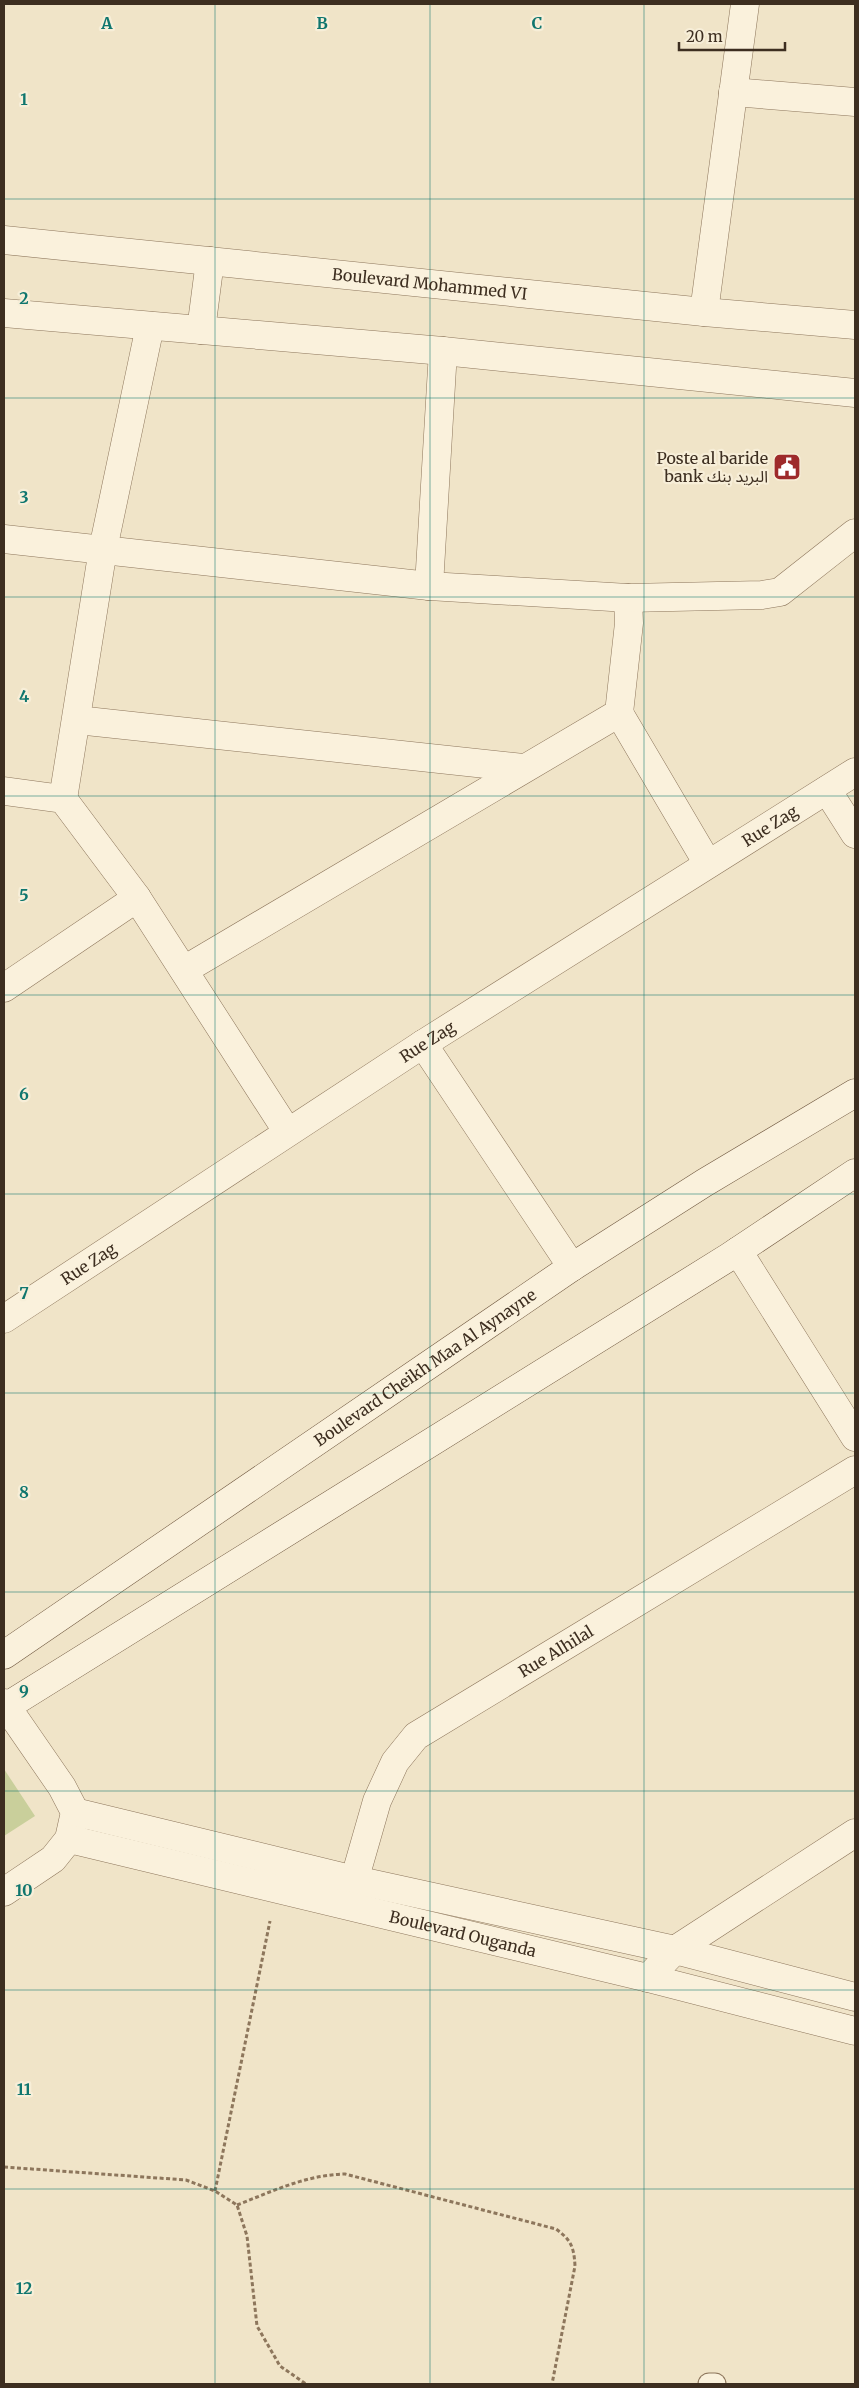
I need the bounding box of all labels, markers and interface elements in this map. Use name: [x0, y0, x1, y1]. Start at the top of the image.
text: A: [100, 13, 113, 33]
text: B: [316, 13, 328, 33]
text: C: [532, 13, 542, 33]
scale bar: [679, 20, 785, 52]
text: 20 m: [686, 27, 723, 46]
text: 1: [20, 89, 28, 109]
street label: Boulevard Mohammed VI: [331, 264, 528, 304]
text: 2: [19, 288, 29, 308]
place label: Poste al baride bank البريد بنك: [656, 448, 768, 486]
public building icon: Poste al baride bank البريد بنك: [772, 452, 802, 482]
text: 3: [19, 487, 29, 507]
text: 4: [19, 686, 29, 706]
street label: Rue Zag: [738, 801, 802, 851]
text: 5: [19, 885, 29, 905]
street label: Rue Zag: [396, 1016, 459, 1067]
text: 6: [19, 1084, 29, 1104]
street label: Rue Zag: [57, 1238, 120, 1289]
text: 7: [19, 1283, 29, 1303]
street label: Boulevard Cheikh Maa Al Aynayne: [310, 1284, 540, 1450]
text: 8: [19, 1482, 29, 1502]
street label: Rue Alhilal: [515, 1621, 597, 1682]
text: 9: [19, 1681, 29, 1701]
text: 10: [15, 1880, 33, 1900]
street label: Boulevard Ouganda: [387, 1906, 539, 1961]
text: 11: [17, 2079, 32, 2099]
text: 12: [16, 2278, 32, 2298]

